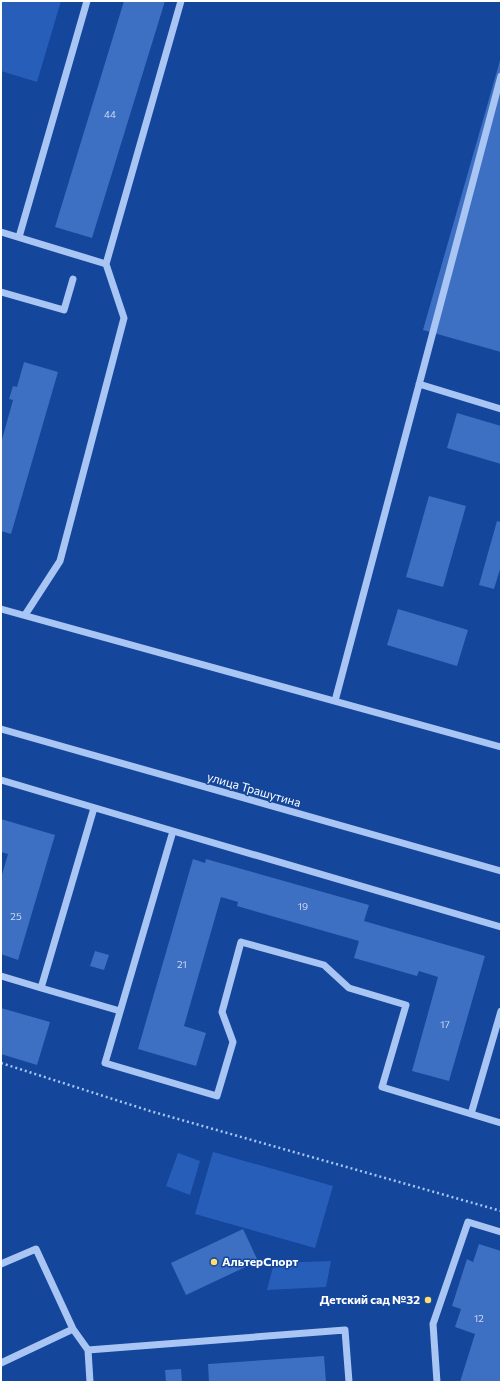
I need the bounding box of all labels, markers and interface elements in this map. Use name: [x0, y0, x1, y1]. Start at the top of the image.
house number: 44: [104, 108, 116, 120]
street label: улица Трашутина: [206, 769, 303, 809]
house number: 19: [298, 900, 308, 912]
house number: 25: [10, 910, 22, 922]
house number: 21: [177, 958, 187, 970]
house number: 17: [440, 1018, 450, 1030]
place label: АльтерСпорт: [222, 1254, 299, 1268]
marker: АльтерСпорт: [209, 1257, 219, 1267]
place label: Детский сад №32: [320, 1292, 420, 1306]
marker: Детский сад №32: [423, 1295, 433, 1305]
house number: 12: [474, 1312, 484, 1324]

